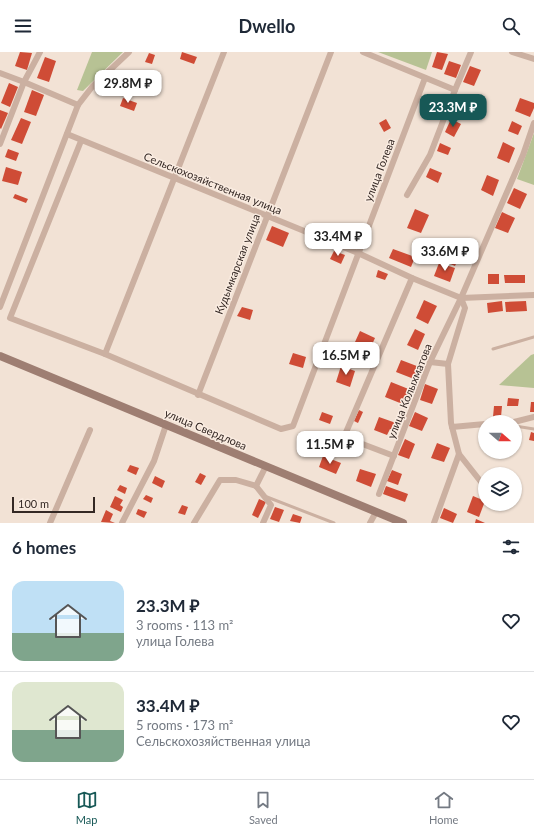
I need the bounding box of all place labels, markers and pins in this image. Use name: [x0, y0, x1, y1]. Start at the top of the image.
pin: 29.8M ₽: [91, 70, 165, 104]
pin: 23.3M ₽: [416, 94, 490, 128]
pin: 33.4M ₽: [301, 223, 375, 257]
pin: 33.6M ₽: [408, 238, 482, 272]
pin: 16.5M ₽: [309, 342, 383, 376]
pin: 11.5M ₽: [293, 431, 367, 465]

